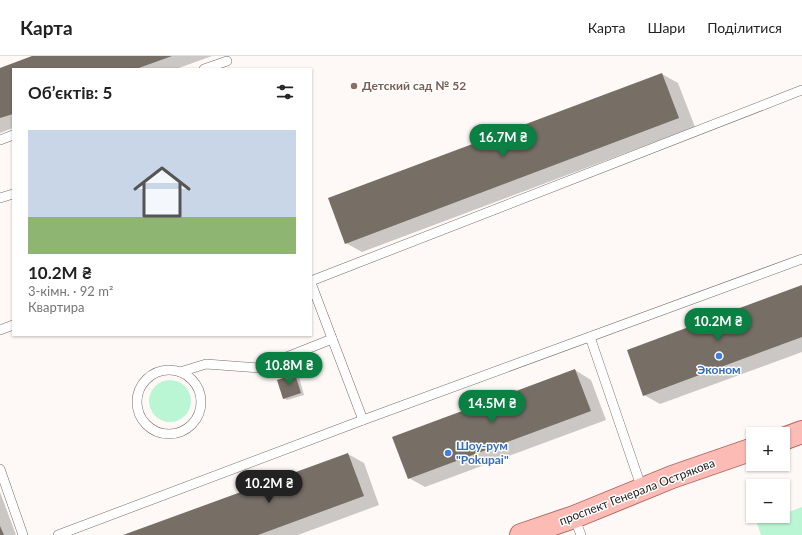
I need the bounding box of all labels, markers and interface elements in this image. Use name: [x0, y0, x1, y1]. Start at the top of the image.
text: Карта: [20, 16, 73, 39]
text: Карта: [588, 19, 626, 36]
text: Шари: [648, 19, 685, 36]
text: Поділитися: [707, 19, 782, 36]
place label: Детский сад № 52: [362, 78, 466, 93]
icon: filters: [274, 81, 296, 103]
marker: Детский сад № 52: [349, 81, 359, 91]
text: Об’єктів: 5: [28, 82, 112, 103]
pin: 16.7M ₴: [466, 124, 540, 158]
text: 16.7M ₴: [478, 129, 528, 145]
icon: home: [126, 156, 198, 228]
text: 10.2M ₴: [28, 262, 92, 283]
text: 3-кімн. · 92 m²: [28, 283, 113, 299]
text: Квартира: [28, 299, 84, 315]
pin: 10.2M ₴: [681, 308, 755, 342]
text: 10.2M ₴: [693, 313, 743, 329]
marker: Эконом: [714, 351, 724, 361]
pin: 10.8M ₴: [252, 352, 326, 386]
text: 10.8M ₴: [264, 357, 314, 373]
place label: Эконом: [697, 362, 741, 377]
pin: 14.5M ₴: [455, 390, 529, 424]
text: 14.5M ₴: [467, 395, 517, 411]
map controls: [746, 427, 790, 523]
button: +: [746, 427, 790, 471]
place label: Шоу-рум "Pokupai": [456, 438, 509, 467]
marker: Шоу-рум "Pokupai": [443, 448, 453, 458]
street label: проспект Генерала Острякова: [557, 455, 717, 528]
pin: 10.2M ₴: [232, 470, 306, 504]
text: 10.2M ₴: [244, 475, 294, 491]
button: −: [746, 479, 790, 523]

